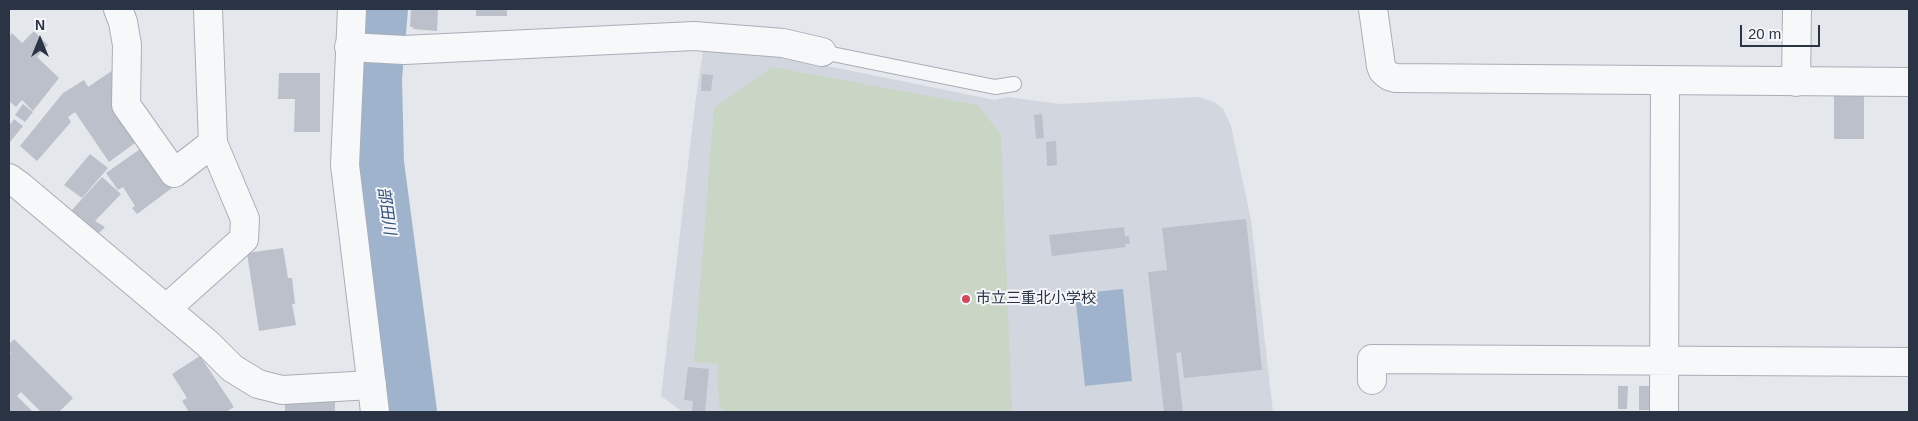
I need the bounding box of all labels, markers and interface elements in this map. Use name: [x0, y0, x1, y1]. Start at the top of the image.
north arrow: [15, 15, 65, 65]
scale bar: [1743, 15, 1823, 47]
text: N: [35, 17, 45, 33]
text: 20 m: [1748, 25, 1781, 42]
water label: 部田川: [373, 186, 399, 236]
place label: 市立三重北小学校: [976, 290, 1096, 308]
marker: 市立三重北小学校: [960, 293, 972, 305]

